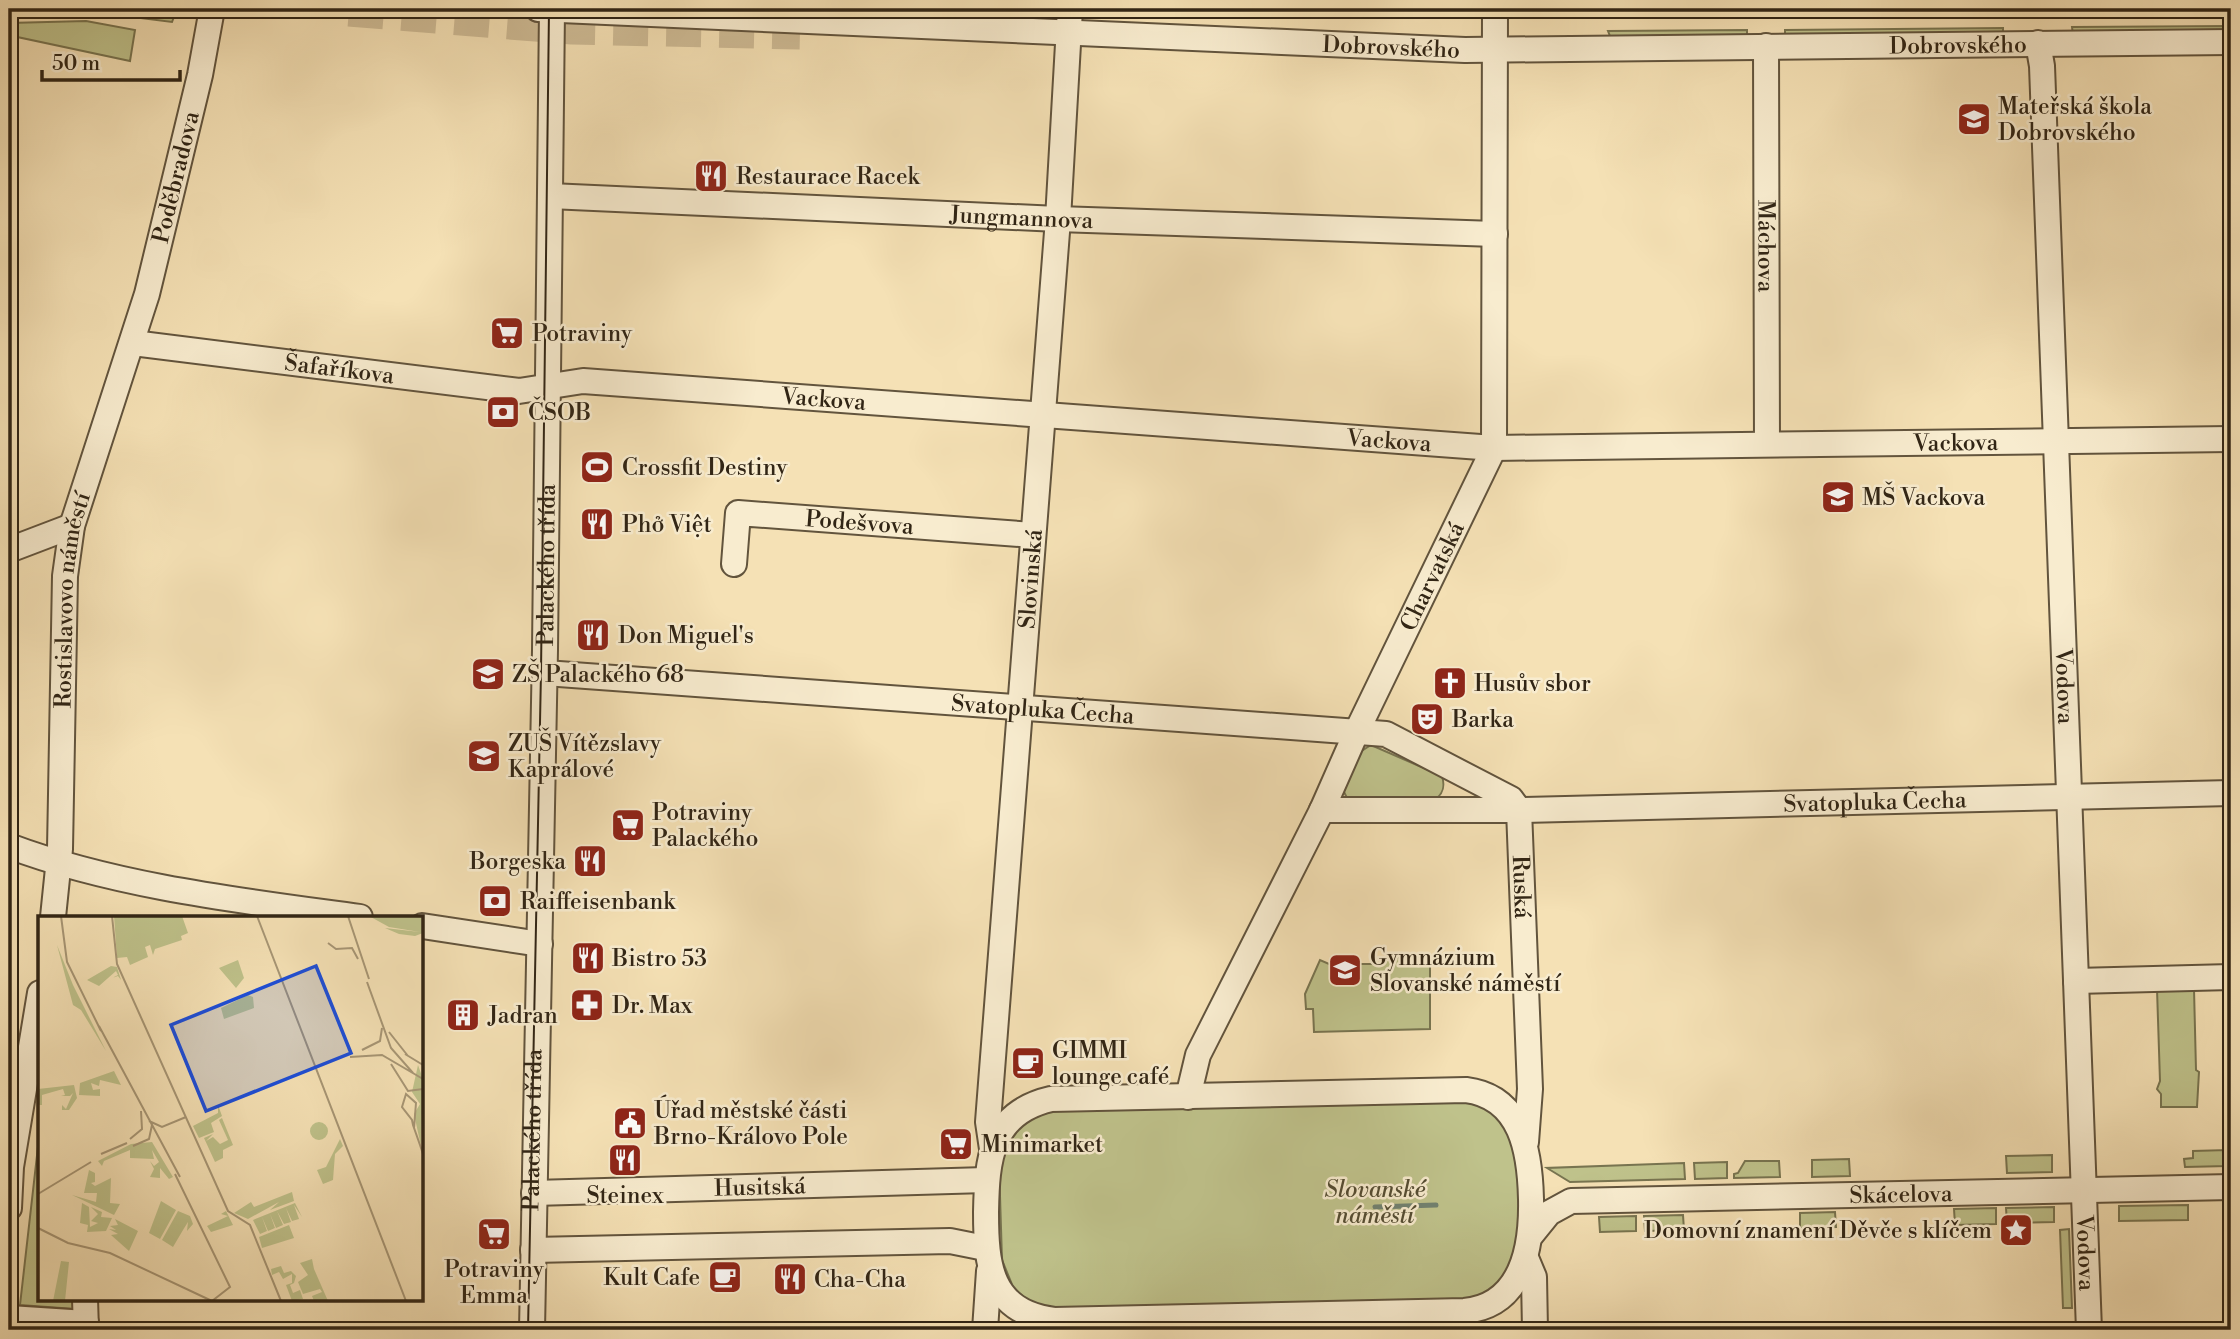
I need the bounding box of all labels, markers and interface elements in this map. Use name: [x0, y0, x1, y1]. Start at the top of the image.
street label: Dobrovského: [1322, 31, 1461, 65]
street label: Dobrovského: [1889, 31, 2027, 61]
scale bar: [42, 38, 180, 82]
text: 50 m: [52, 51, 100, 77]
place label: Mateřská škola Dobrovského: [1998, 93, 2152, 147]
school or university icon: Mateřská škola Dobrovského: [1955, 100, 1993, 138]
street label: Poděbradova: [147, 108, 206, 246]
restaurant icon: Restaurace Racek: [692, 157, 730, 195]
place label: Restaurace Racek: [736, 163, 921, 191]
street label: Máchova: [1751, 200, 1780, 293]
street label: Jungmannova: [948, 201, 1094, 235]
supermarket icon: Potraviny: [488, 314, 526, 352]
place label: Potraviny: [532, 320, 633, 348]
street label: Šafaříkova: [283, 346, 396, 390]
street label: Vackova: [779, 383, 867, 417]
bank icon: ČSOB: [484, 393, 522, 431]
place label: ČSOB: [528, 396, 591, 427]
street label: Vackova: [1345, 424, 1433, 458]
street label: Vackova: [1912, 429, 1999, 458]
sports icon: Crossfit Destiny: [578, 448, 616, 486]
place label: Crossfit Destiny: [622, 454, 788, 482]
school or university icon: MŠ Vackova: [1819, 478, 1857, 516]
place label: MŠ Vackova: [1862, 481, 1986, 512]
street label: Palackého třída: [532, 484, 562, 646]
street label: Rostislavovo náměstí: [50, 487, 98, 709]
restaurant icon: Phở Việt: [578, 505, 616, 543]
street label: Podešvova: [804, 505, 915, 541]
place label: Phở Việt: [622, 511, 712, 539]
street label: Charvatská: [1395, 517, 1471, 636]
street label: Slovinská: [1013, 528, 1049, 630]
restaurant icon: Don Miguel's: [574, 616, 612, 654]
place label: Don Miguel's: [618, 622, 754, 650]
street label: Vodova: [2049, 647, 2079, 725]
school or university icon: ZŠ Palackého 68: [469, 655, 507, 693]
place label: ZŠ Palackého 68: [512, 658, 684, 689]
church icon: Husův sbor: [1431, 664, 1469, 702]
place label: Husův sbor: [1474, 670, 1591, 698]
street label: Svatopluka Čecha: [950, 690, 1135, 731]
theatre icon: Barka: [1408, 700, 1446, 738]
place label: Barka: [1451, 706, 1514, 734]
place label: ZUŠ Vítězslavy Kaprálové: [508, 727, 662, 784]
school or university icon: ZUŠ Vítězslavy Kaprálové: [465, 737, 503, 775]
street label: Svatopluka Čecha: [1783, 784, 1967, 819]
place label: Potraviny Palackého: [652, 799, 758, 853]
supermarket icon: Potraviny Palackého: [609, 806, 647, 844]
restaurant icon: Borgeska: [571, 842, 609, 880]
place label: Borgeska: [468, 848, 566, 876]
street label: Ruská: [1506, 855, 1536, 920]
bank icon: Raiffeisenbank: [476, 882, 514, 920]
place label: Raiffeisenbank: [520, 888, 676, 916]
inset map: [38, 916, 424, 1300]
restaurant icon: Bistro 53: [569, 939, 607, 977]
place label: Gymnázium Slovanské náměstí: [1370, 944, 1562, 998]
place label: Bistro 53: [611, 945, 707, 973]
school or university icon: Gymnázium Slovanské náměstí: [1326, 951, 1364, 989]
pharmacy icon: Dr. Max: [568, 986, 606, 1024]
place label: Dr. Max: [612, 992, 693, 1020]
building icon: Jadran: [444, 996, 482, 1034]
place label: Jadran: [487, 1002, 558, 1030]
place label: GIMMI lounge café: [1052, 1037, 1169, 1091]
cafe icon: GIMMI lounge café: [1009, 1044, 1047, 1082]
street label: Palackého třída: [517, 1048, 549, 1211]
place label: Úřad městské části Brno-Královo Pole: [653, 1094, 848, 1151]
public building icon: Úřad městské části Brno-Královo Pole: [611, 1104, 649, 1142]
supermarket icon: Minimarket: [937, 1125, 975, 1163]
place label: Minimarket: [981, 1131, 1103, 1159]
restaurant icon: Steinex: [606, 1141, 644, 1179]
street label: Husitská: [714, 1172, 806, 1203]
park label: Slovanské náměstí: [1324, 1176, 1428, 1230]
street label: Skácelova: [1849, 1180, 1953, 1210]
place label: Steinex: [586, 1182, 664, 1210]
place icon: Domovní znamení Děvče s klíčem: [1997, 1211, 2035, 1249]
street label: Vodova: [2070, 1213, 2101, 1292]
supermarket icon: Potraviny Emma: [475, 1215, 513, 1253]
place label: Domovní znamení Děvče s klíčem: [1644, 1217, 1992, 1245]
place label: Potraviny Emma: [444, 1256, 545, 1310]
cafe icon: Kult Cafe: [706, 1258, 744, 1296]
restaurant icon: Cha-Cha: [771, 1260, 809, 1298]
place label: Kult Cafe: [603, 1264, 700, 1292]
place label: Cha-Cha: [814, 1266, 906, 1294]

